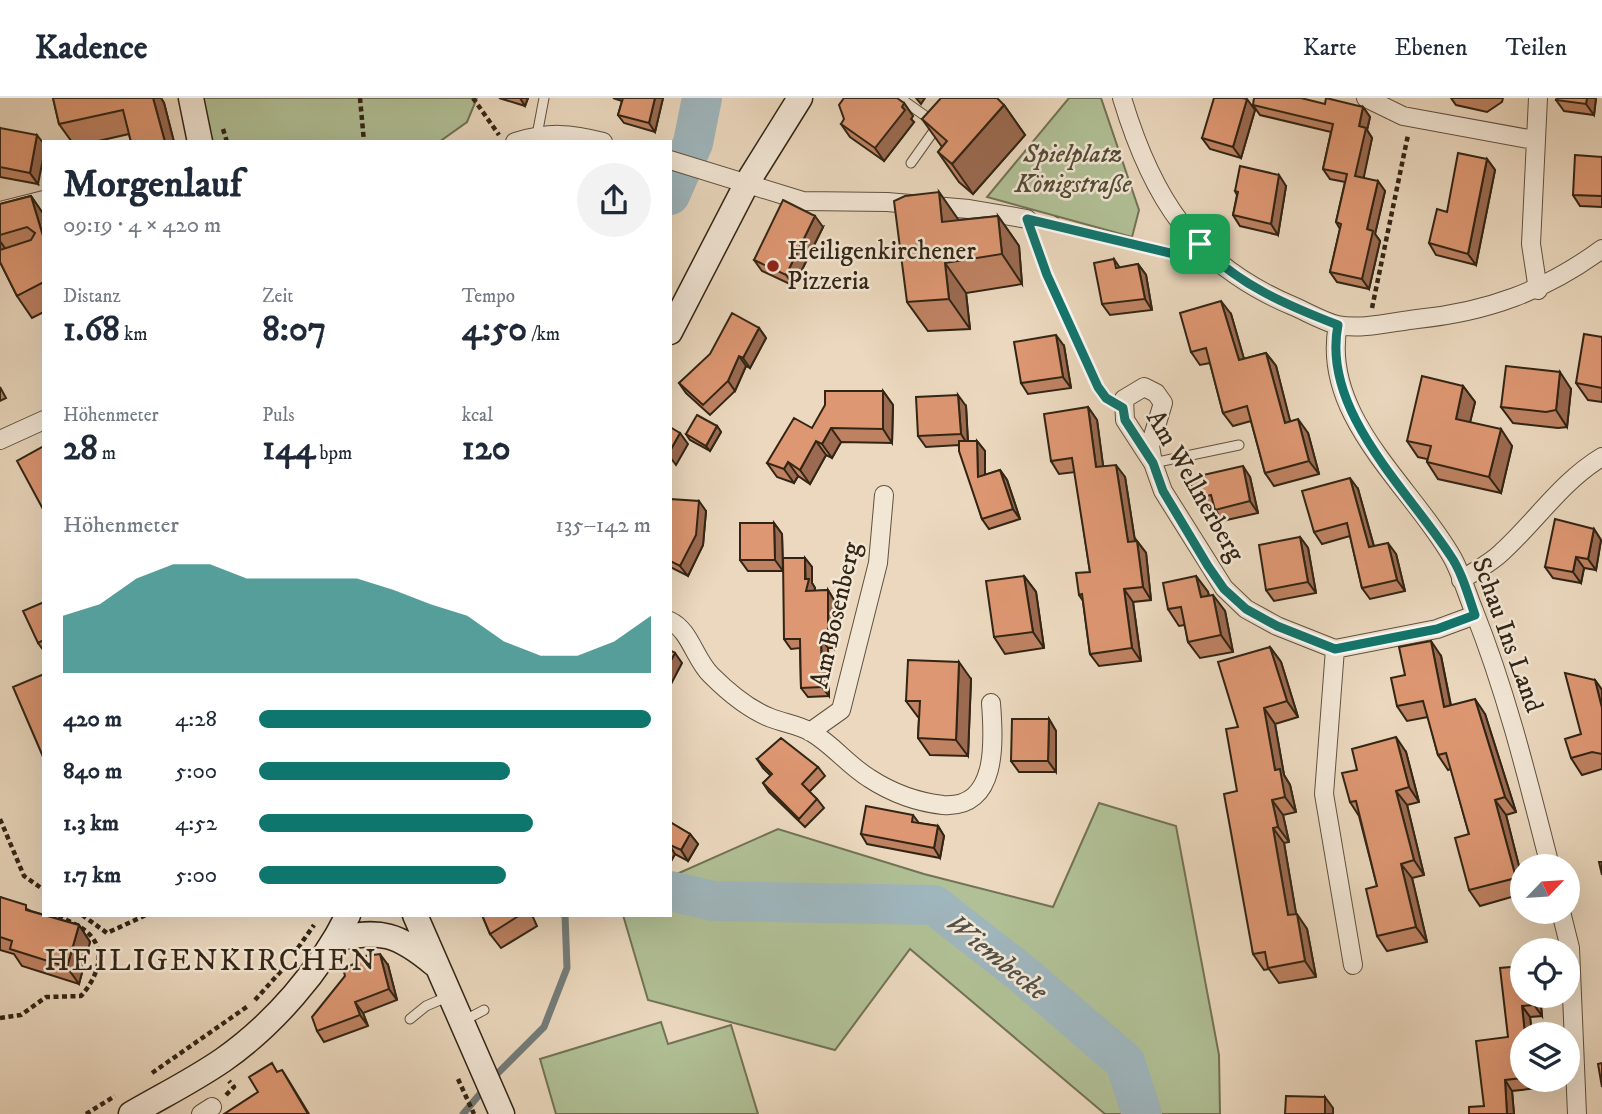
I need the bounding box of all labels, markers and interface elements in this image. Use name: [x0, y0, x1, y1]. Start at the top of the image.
text: Kadence: [35, 28, 147, 69]
text: Karte: [1303, 33, 1356, 63]
text: Ebenen: [1394, 33, 1468, 63]
text: Teilen: [1506, 33, 1567, 63]
park label: Spielplatz Königstraße: [1014, 138, 1133, 201]
text: Morgenlauf: [63, 161, 242, 209]
button: share: [577, 163, 651, 237]
text: 09:19 · 4 × 420 m: [63, 211, 221, 240]
pin: [1170, 214, 1230, 274]
icon: arrive: [1181, 225, 1219, 263]
place label: Heiligenkirchener Pizzeria: [787, 235, 976, 298]
marker: Heiligenkirchener Pizzeria: [765, 258, 781, 274]
text: Distanz: [63, 285, 121, 308]
text: Zeit: [262, 285, 293, 308]
text: Tempo: [462, 285, 515, 308]
text: 1.68: [63, 308, 120, 352]
text: 8:07: [262, 308, 326, 352]
text: 4:50: [462, 308, 527, 352]
text: km: [120, 323, 148, 346]
text: /km: [527, 323, 560, 346]
text: Höhenmeter: [63, 404, 159, 427]
text: Puls: [262, 404, 295, 427]
text: kcal: [462, 404, 493, 427]
street label: Am Wellnerberg: [1138, 404, 1252, 568]
text: 28: [63, 427, 98, 471]
text: 144: [262, 427, 315, 471]
text: 120: [462, 427, 511, 471]
text: m: [98, 442, 116, 465]
text: bpm: [315, 442, 352, 465]
text: Höhenmeter: [63, 511, 179, 540]
text: 135–142 m: [555, 511, 651, 540]
street label: Am Bosenberg: [803, 538, 869, 691]
street label: Schau Ins Land: [1464, 553, 1550, 717]
text: 420 m: [63, 705, 122, 734]
text: 4:28: [175, 705, 217, 734]
text: 840 m: [63, 757, 122, 786]
text: 5:00: [175, 757, 217, 786]
text: 1.3 km: [63, 809, 119, 838]
text: 4:52: [175, 809, 217, 838]
north arrow: [1510, 854, 1580, 924]
map controls: [1510, 854, 1580, 1092]
text: 1.7 km: [63, 861, 121, 890]
text: 5:00: [175, 861, 217, 890]
water label: Wiembecke: [939, 906, 1056, 1009]
button: locate: [1510, 938, 1580, 1008]
district label: HEILIGENKIRCHEN: [44, 943, 378, 980]
button: layers: [1510, 1022, 1580, 1092]

